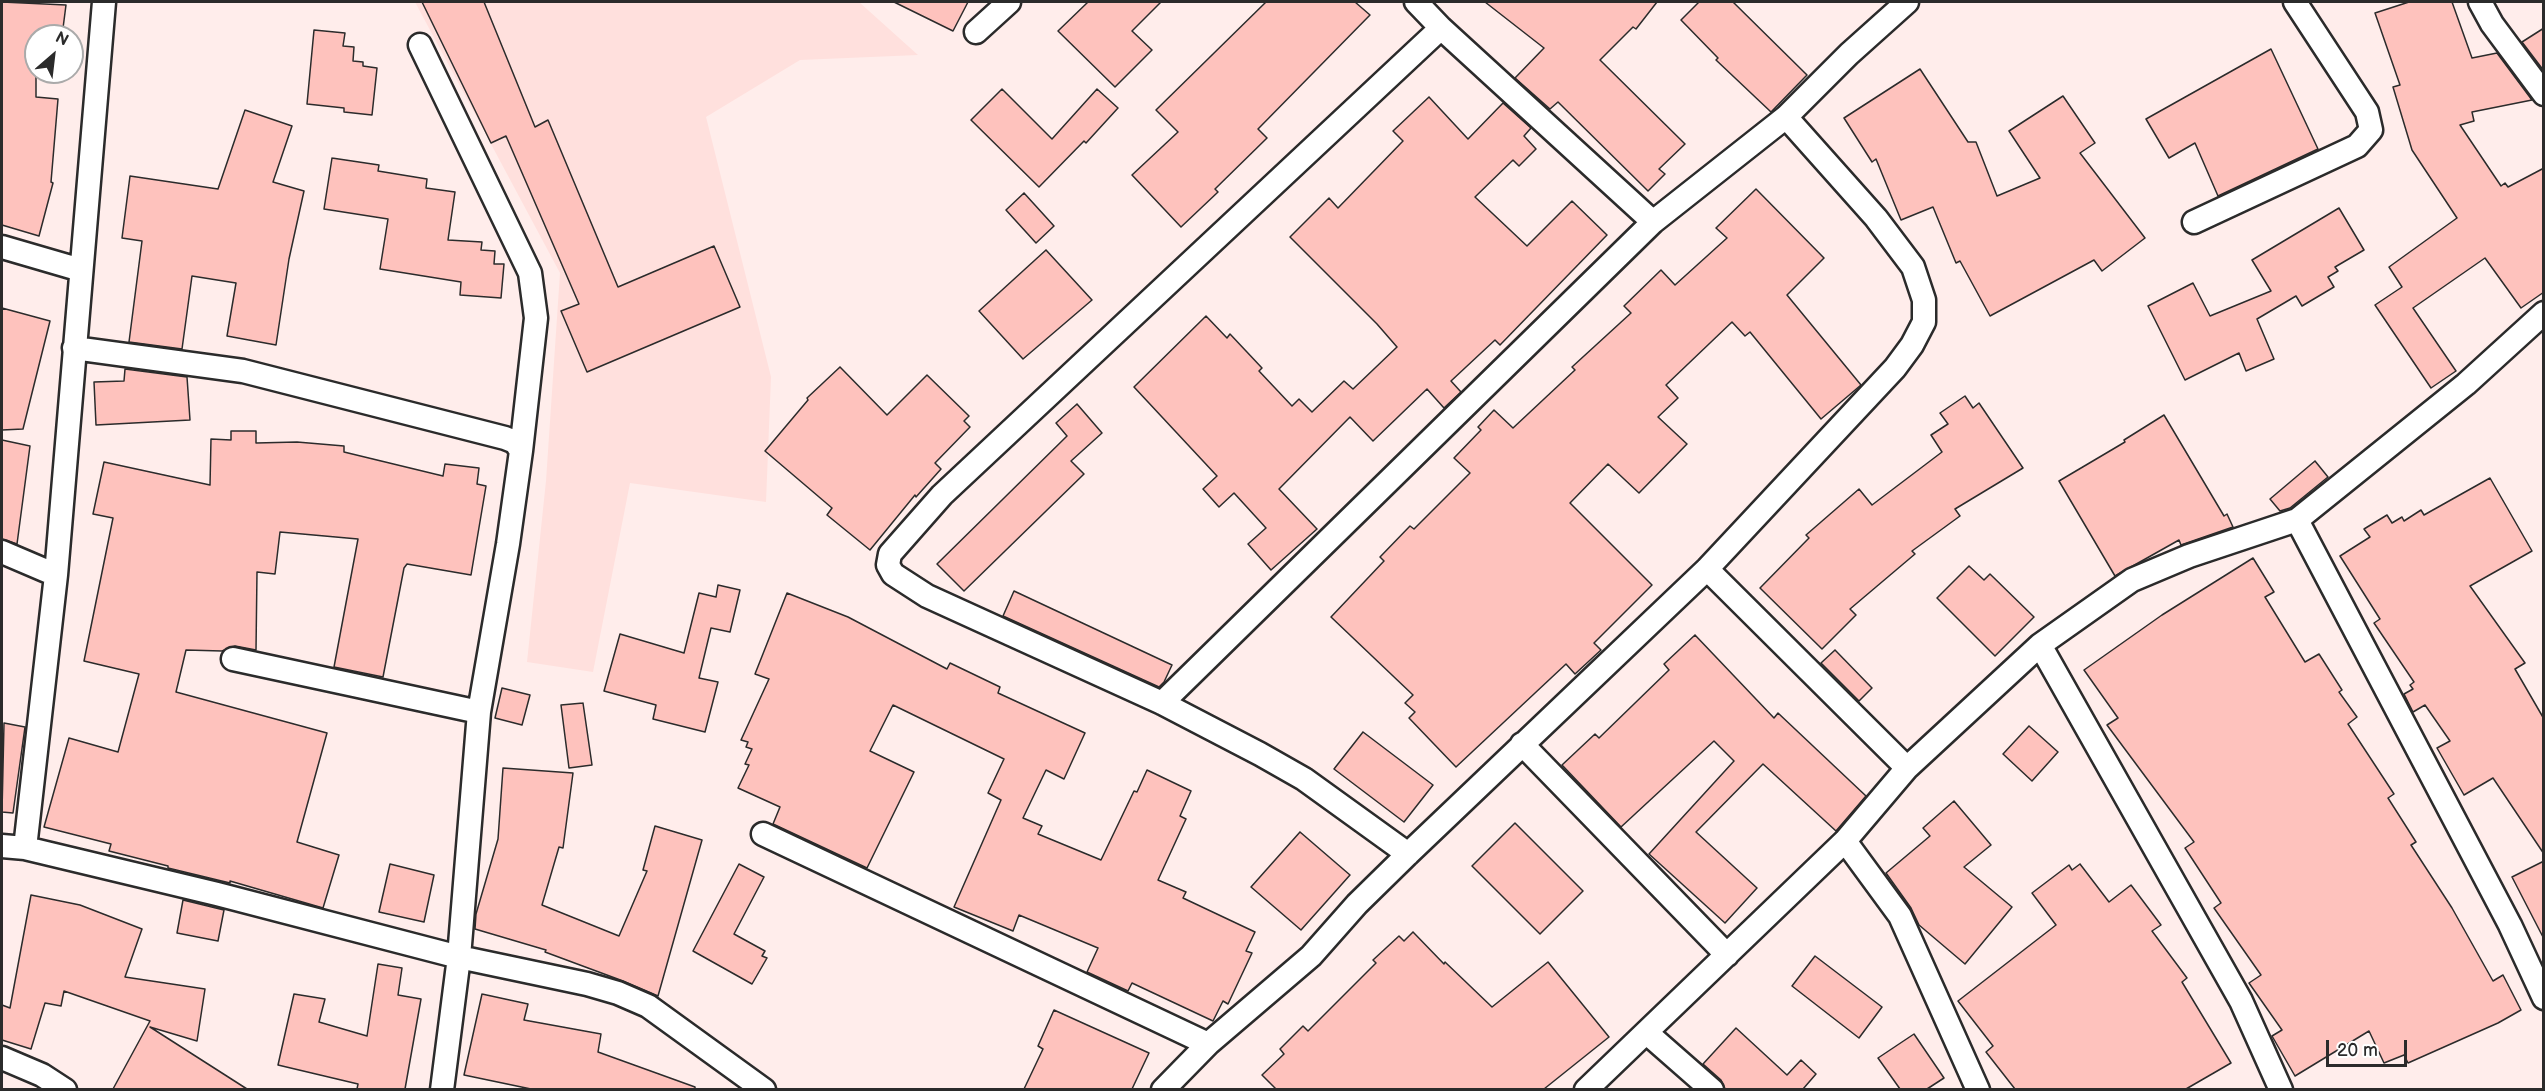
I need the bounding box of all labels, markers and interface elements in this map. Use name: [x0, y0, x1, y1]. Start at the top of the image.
north arrow: [24, 24, 84, 84]
text: N: [52, 28, 72, 51]
scale bar: [2329, 1028, 2410, 1066]
text: 20 m: [2337, 1040, 2378, 1061]

